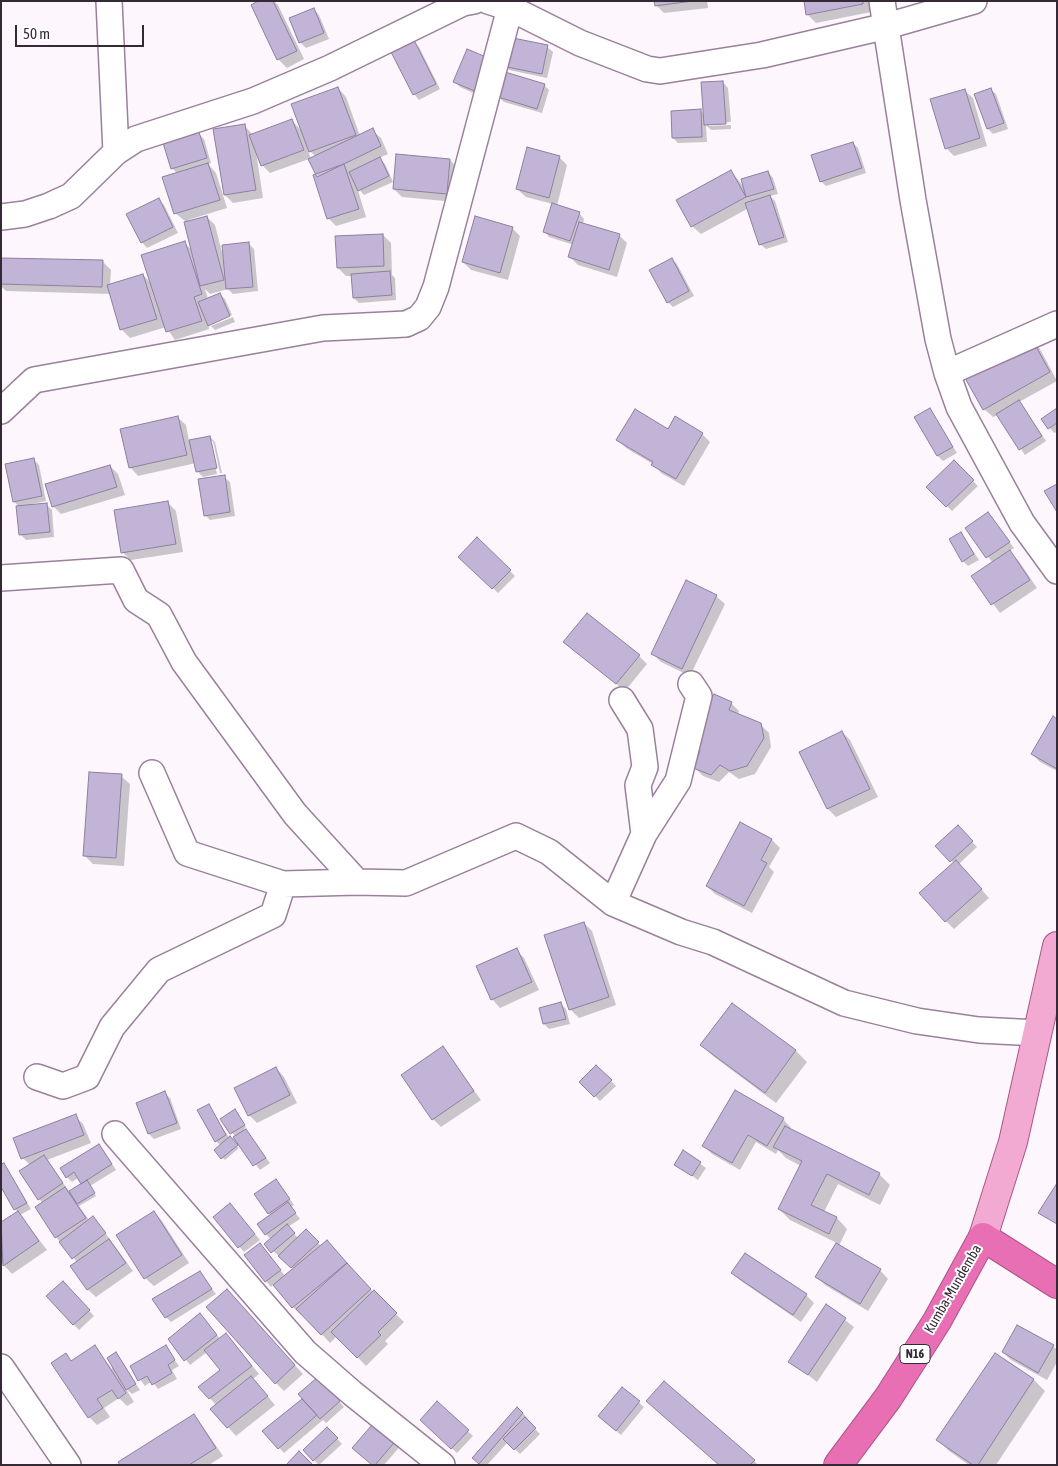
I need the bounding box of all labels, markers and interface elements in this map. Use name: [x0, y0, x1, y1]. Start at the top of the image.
scale bar: [18, 15, 146, 47]
text: 50 m: [23, 25, 50, 42]
street label: Kumba-Mundemba: [921, 1242, 985, 1336]
road number: N16: [900, 1345, 930, 1364]

